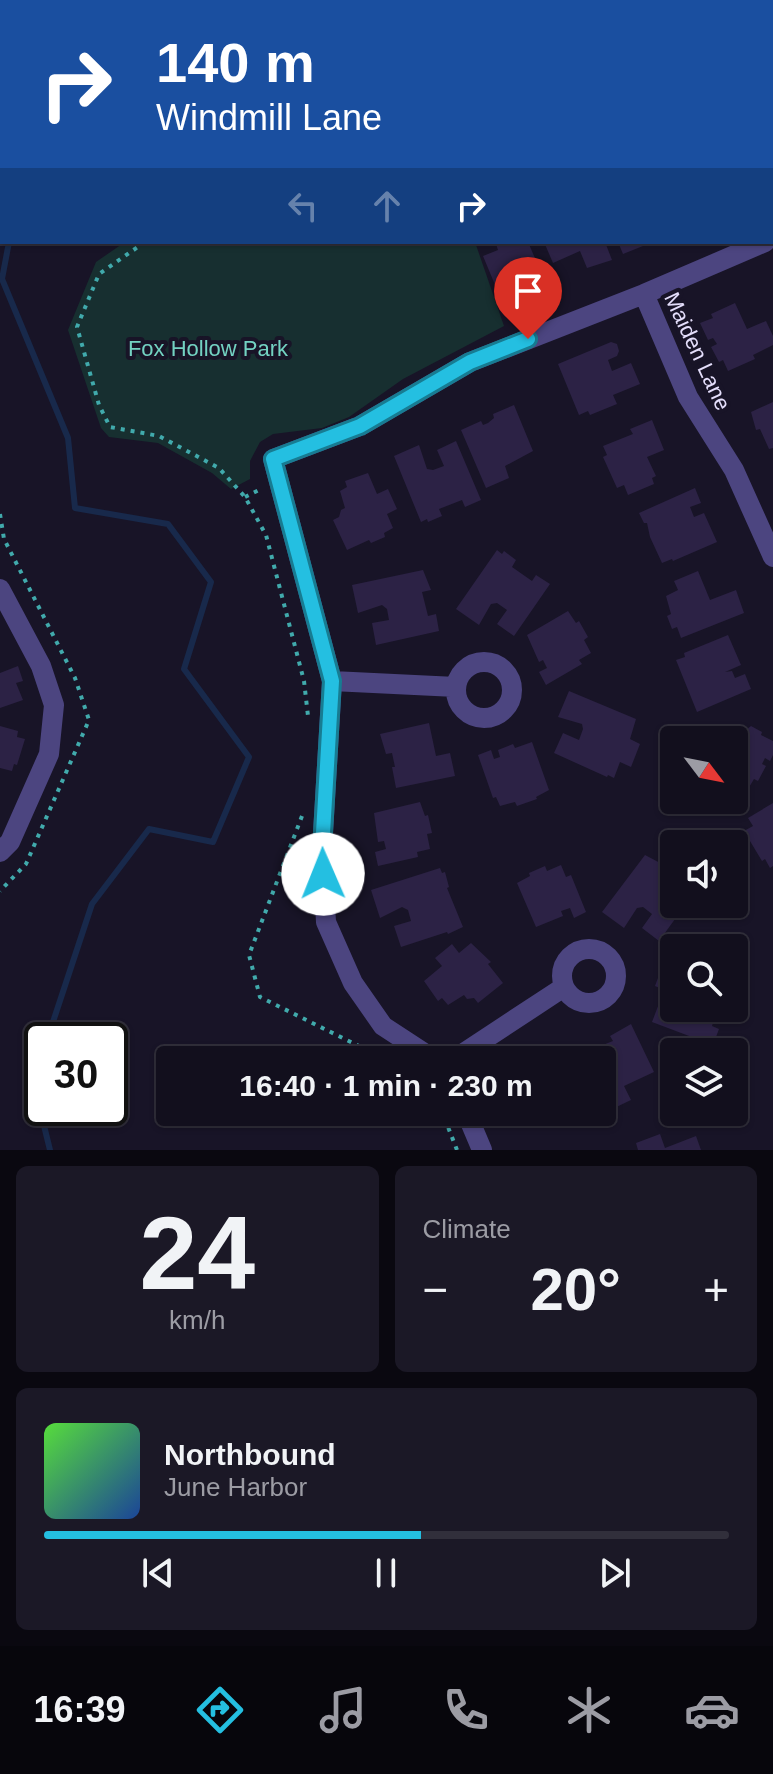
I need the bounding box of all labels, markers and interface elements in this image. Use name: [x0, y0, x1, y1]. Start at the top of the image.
text: 140 m: [156, 31, 315, 94]
icon: right: [24, 32, 128, 136]
text: Windmill Lane: [156, 97, 382, 138]
icon: left: [281, 184, 325, 228]
icon: ahead: [365, 184, 409, 228]
icon: right: [449, 184, 493, 228]
pin: [494, 257, 562, 339]
icon: arrive: [506, 269, 550, 313]
street label: Maiden Lane: [659, 288, 736, 414]
park label: Fox Hollow Park: [128, 336, 289, 361]
north arrow: [660, 726, 748, 814]
map controls: [660, 726, 748, 1126]
button: sound: [660, 830, 748, 918]
position arrow: [281, 832, 365, 916]
button: search: [660, 934, 748, 1022]
speed limit sign: 30: [24, 1022, 128, 1126]
button: layers: [660, 1038, 748, 1126]
text: 16:40 · 1 min · 230 m: [239, 1069, 533, 1102]
text: 24: [139, 1195, 255, 1311]
text: Climate: [423, 1214, 511, 1244]
text: 20°: [530, 1256, 621, 1323]
text: −: [423, 1265, 448, 1314]
text: +: [703, 1265, 729, 1314]
text: km/h: [169, 1305, 225, 1335]
text: Northbound: [164, 1438, 336, 1471]
text: June Harbor: [164, 1472, 307, 1502]
icon: previous: [136, 1551, 180, 1595]
icon: pause: [364, 1551, 408, 1595]
icon: next: [593, 1551, 637, 1595]
icon: directions: [192, 1682, 248, 1738]
icon: music: [315, 1682, 371, 1738]
icon: phone: [438, 1682, 494, 1738]
icon: climate: [561, 1682, 617, 1738]
icon: car: [684, 1682, 740, 1738]
text: 16:39: [33, 1689, 125, 1730]

